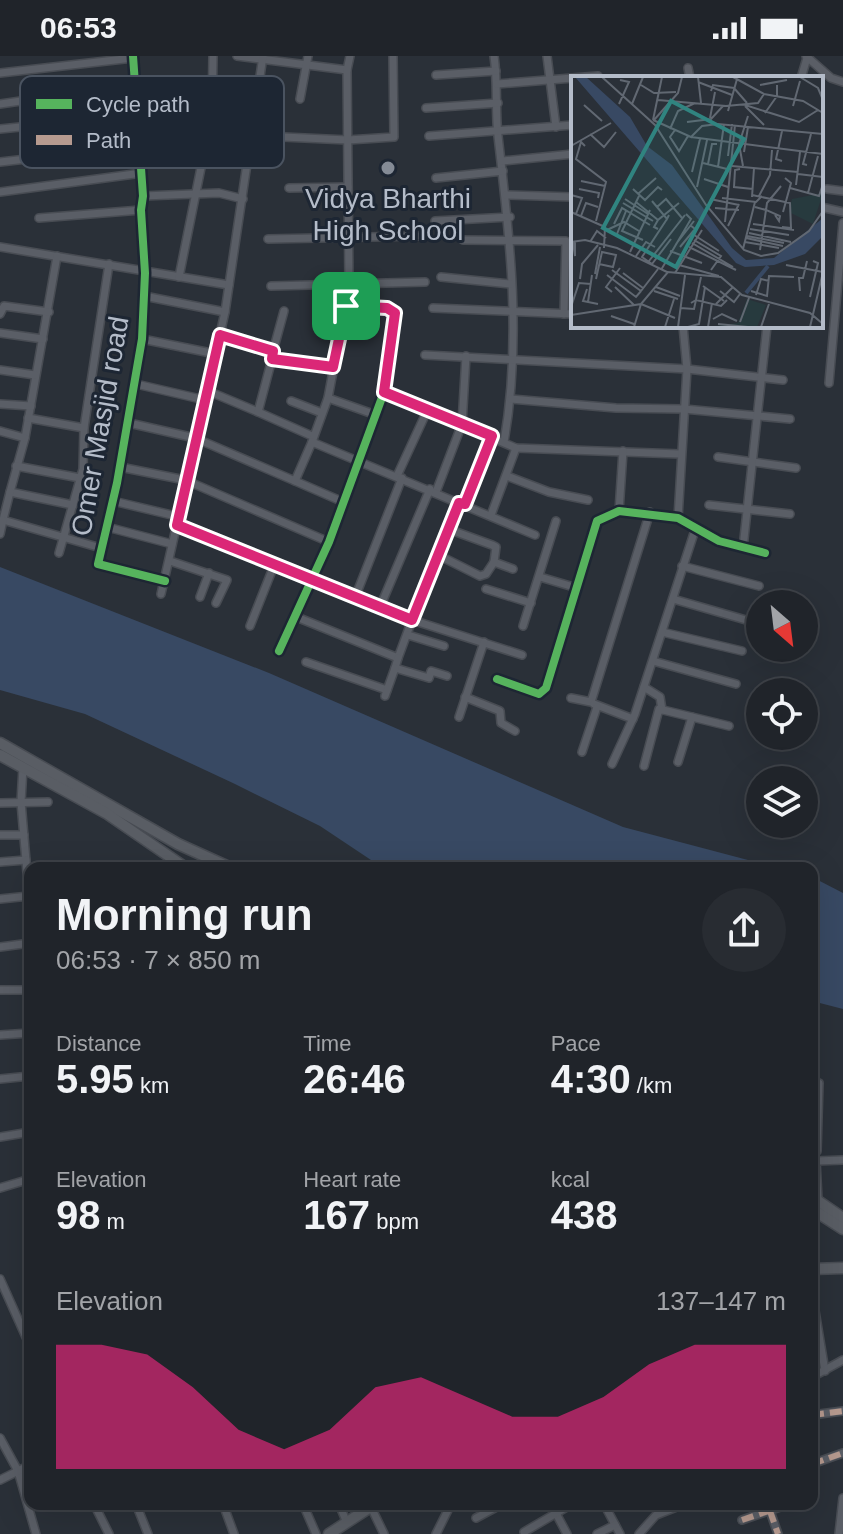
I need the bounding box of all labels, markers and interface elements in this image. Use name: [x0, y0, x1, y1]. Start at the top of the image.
text: 06:53: [40, 11, 117, 44]
legend: [20, 76, 284, 168]
inset map: [571, 76, 823, 328]
text: Cycle path: [86, 92, 190, 117]
text: Path: [86, 128, 131, 153]
marker: Vidya Bharthi High School: [379, 159, 397, 177]
place label: Vidya Bharthi High School: [305, 183, 471, 246]
pin: [312, 272, 380, 340]
icon: arrive: [324, 284, 368, 328]
street label: Omer Masjid road: [65, 314, 135, 538]
north arrow: [746, 590, 818, 662]
map controls: [746, 590, 818, 838]
button: locate: [746, 678, 818, 750]
button: layers: [746, 766, 818, 838]
button: share: [702, 888, 786, 972]
text: Morning run: [56, 890, 313, 939]
text: 06:53 · 7 × 850 m: [56, 945, 261, 975]
text: Distance: [56, 1031, 142, 1056]
text: Time: [303, 1031, 351, 1056]
text: Pace: [551, 1031, 601, 1056]
text: 5.95: [56, 1057, 134, 1101]
text: 26:46: [303, 1057, 406, 1101]
text: 4:30: [551, 1057, 631, 1101]
text: km: [134, 1073, 169, 1098]
text: /km: [631, 1073, 672, 1098]
text: Elevation: [56, 1167, 147, 1192]
text: Heart rate: [303, 1167, 401, 1192]
text: kcal: [551, 1167, 590, 1192]
text: 98: [56, 1193, 101, 1237]
text: 167: [303, 1193, 370, 1237]
text: 438: [551, 1193, 617, 1237]
text: m: [101, 1209, 125, 1234]
text: bpm: [370, 1209, 419, 1234]
text: Elevation: [56, 1286, 163, 1316]
text: 137–147 m: [656, 1286, 786, 1316]

